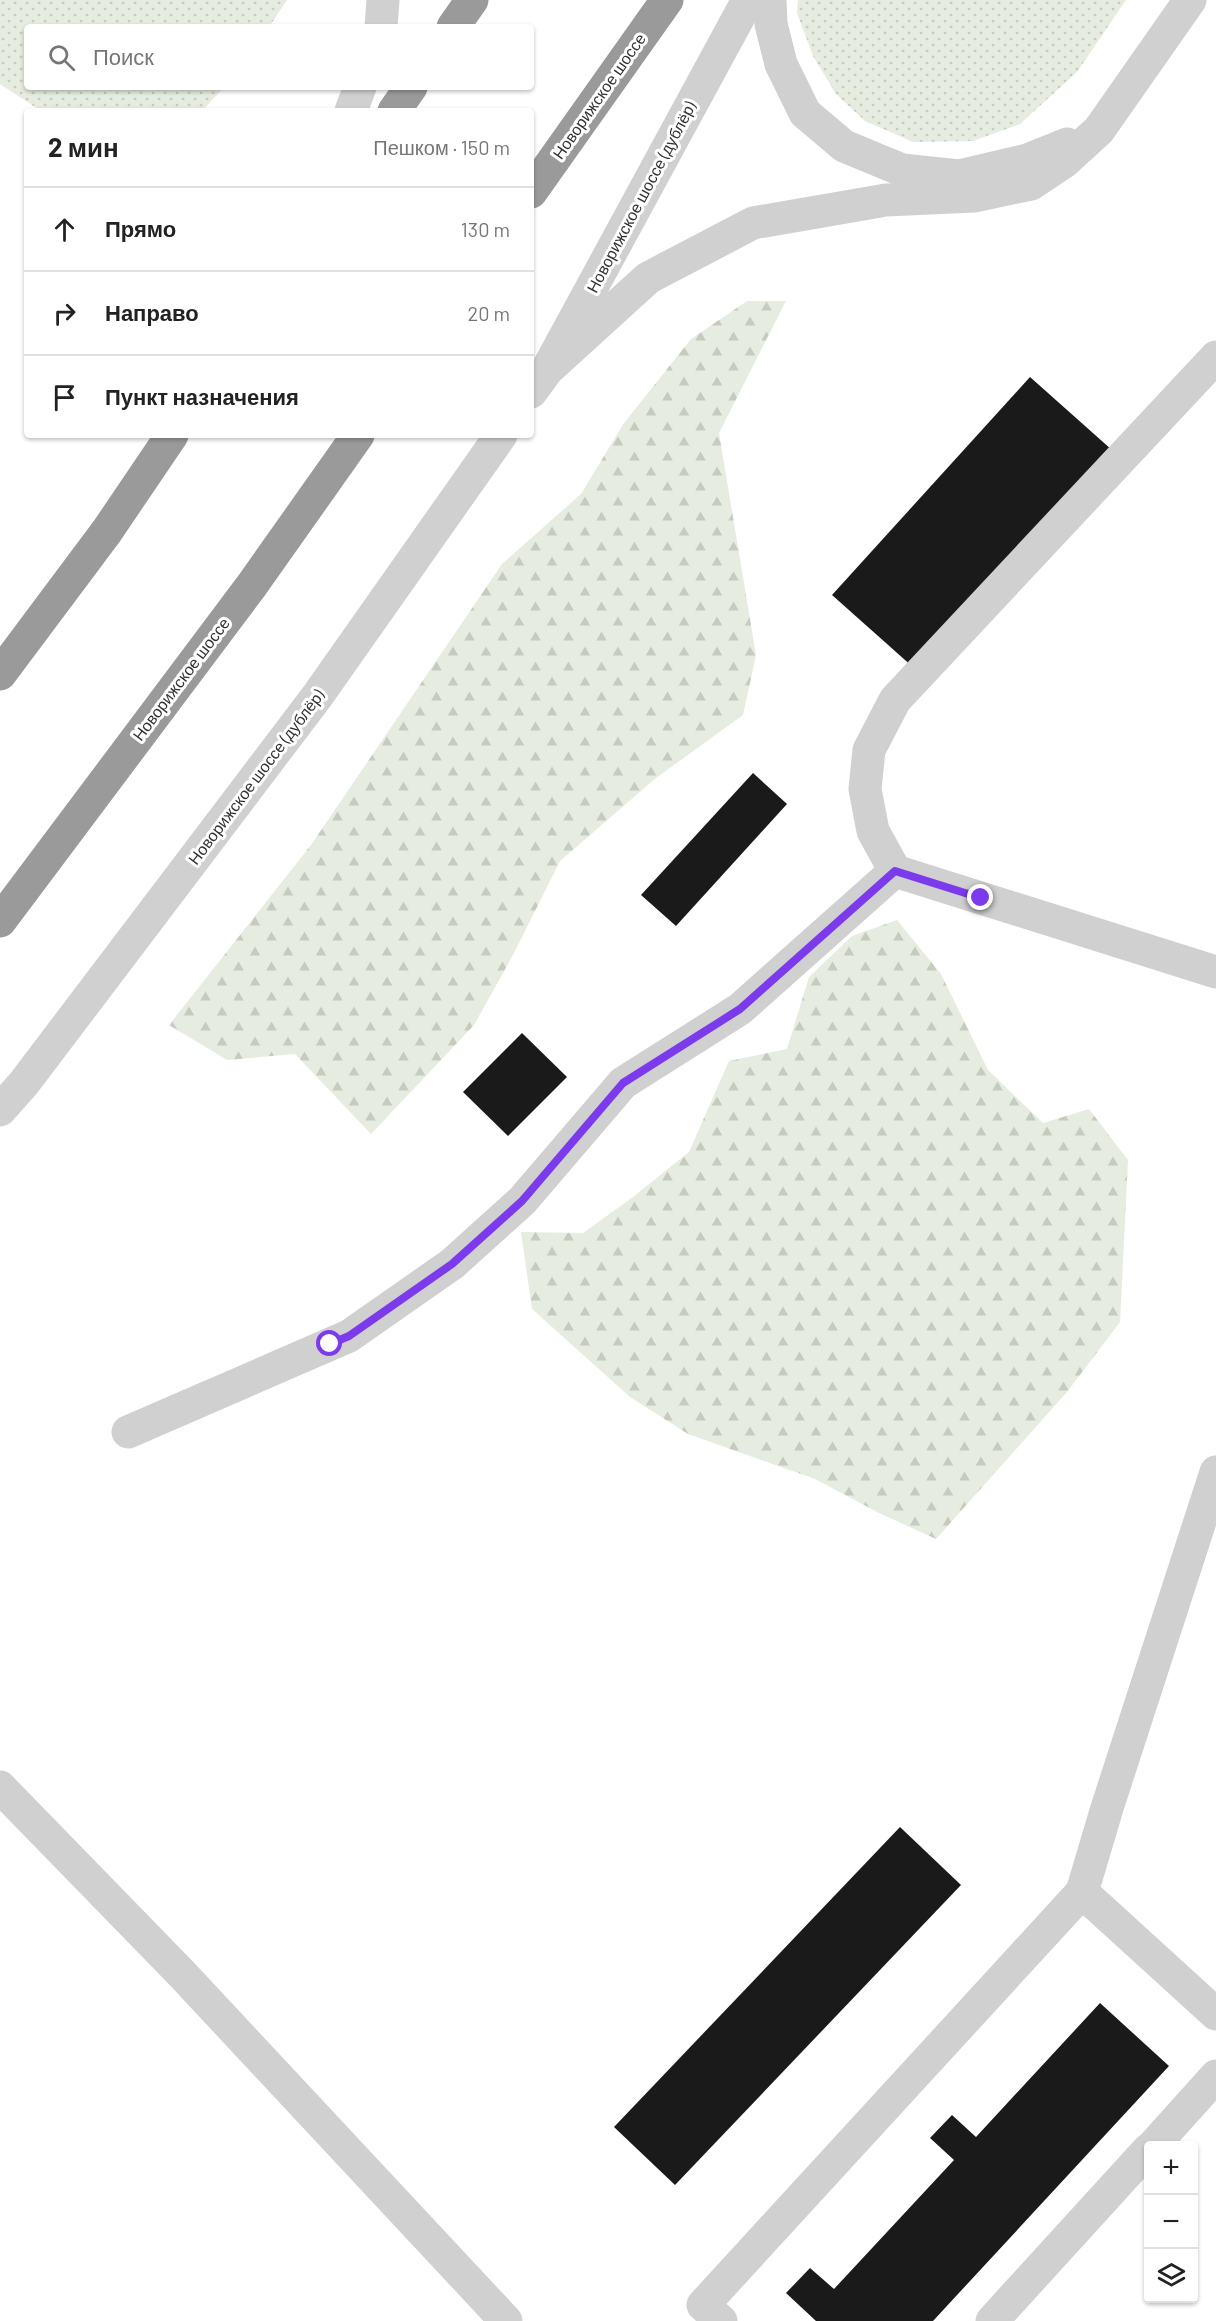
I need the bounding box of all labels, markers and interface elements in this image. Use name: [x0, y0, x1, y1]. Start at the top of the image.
search box: [24, 24, 534, 90]
street label: Новорижское шоссе: [548, 29, 649, 162]
icon: search: [45, 41, 78, 74]
text: Поиск: [93, 43, 154, 69]
street label: Новорижское шоссе (дублёр): [582, 97, 699, 296]
text: 2 мин: [48, 131, 119, 162]
text: Пешком · 150 m: [373, 135, 510, 159]
icon: ahead: [48, 213, 81, 246]
text: Прямо: [105, 215, 176, 241]
text: 130 m: [461, 217, 510, 241]
icon: right: [48, 297, 81, 330]
text: Направо: [105, 299, 199, 325]
text: 20 m: [467, 301, 510, 325]
icon: arrive: [48, 381, 81, 414]
text: Пункт назначения: [105, 383, 299, 409]
street label: Новорижское шоссе: [128, 613, 233, 744]
street label: Новорижское шоссе (дублёр): [184, 685, 328, 868]
route end: [967, 884, 993, 910]
route start: [316, 1330, 342, 1356]
map controls: [1144, 2141, 1198, 2303]
button: +: [1144, 2141, 1198, 2195]
button: −: [1144, 2195, 1198, 2249]
button: layers: [1144, 2249, 1198, 2303]

